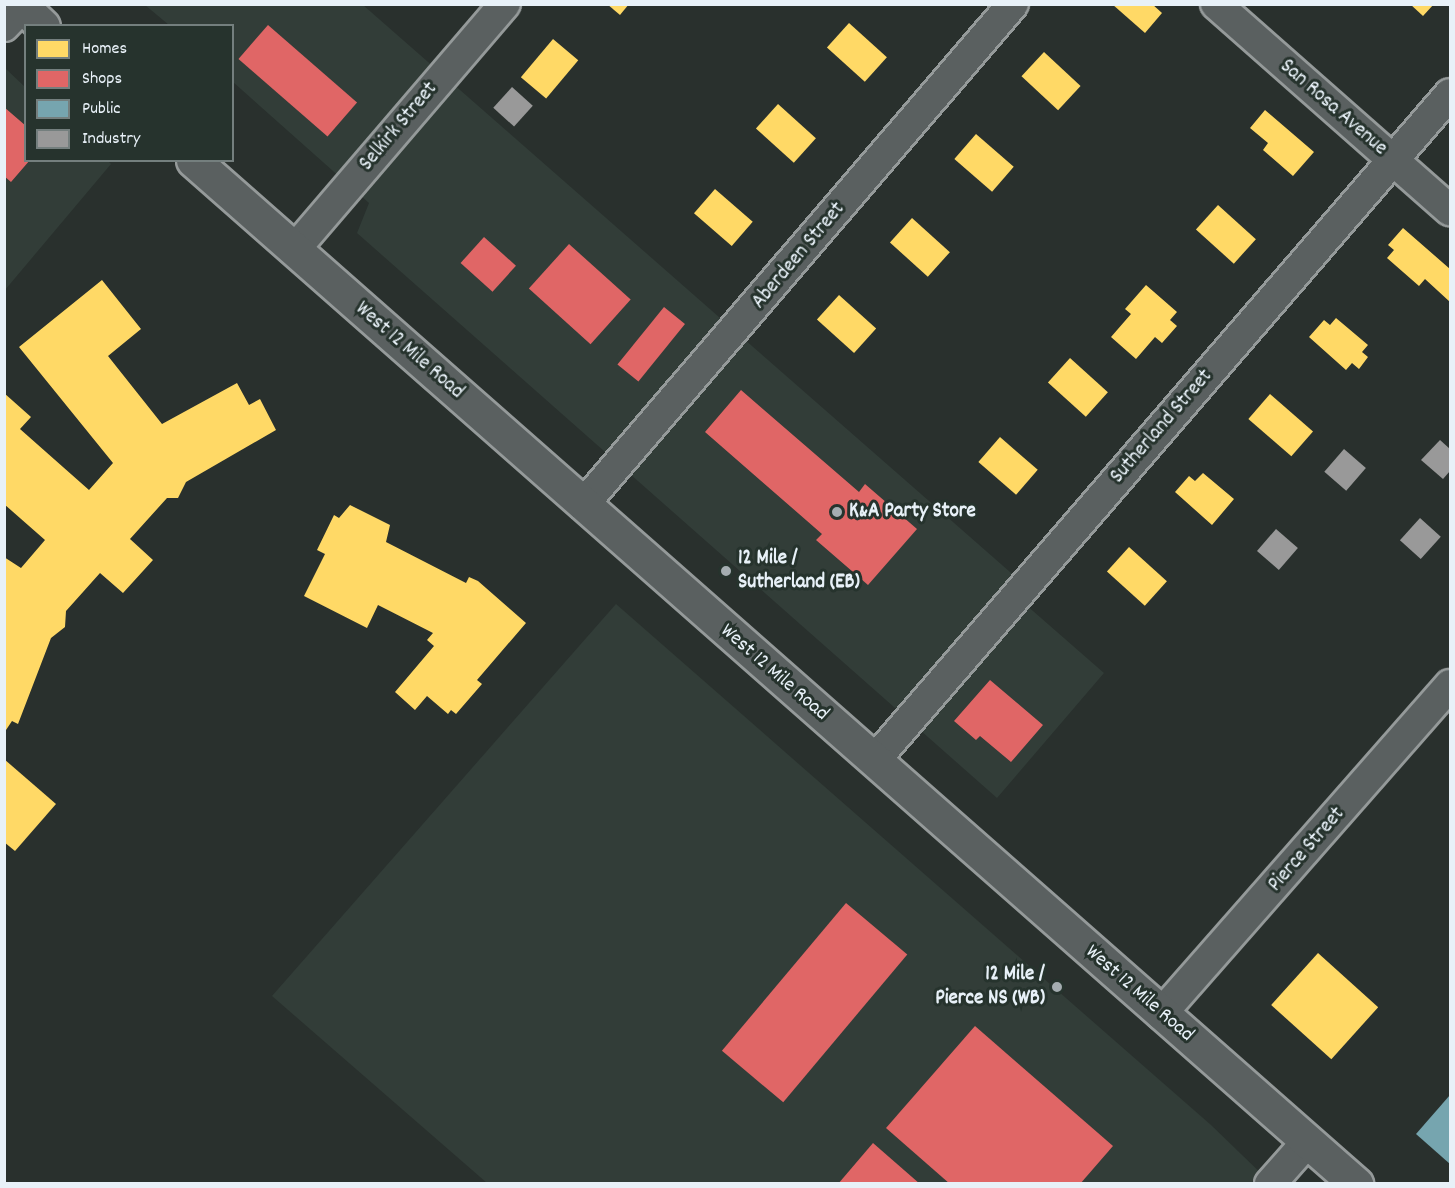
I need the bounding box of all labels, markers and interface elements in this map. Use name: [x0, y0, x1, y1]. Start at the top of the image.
legend: [24, 24, 234, 162]
text: Homes: [82, 37, 127, 62]
street label: San Rosa Avenue: [1274, 54, 1392, 162]
text: Shops: [82, 67, 122, 92]
street label: Selkirk Street: [355, 77, 443, 177]
text: Public: [82, 97, 121, 122]
text: Industry: [82, 127, 140, 152]
street label: Aberdeen Street: [747, 198, 851, 314]
street label: West 12 Mile Road: [350, 297, 468, 405]
street label: Sutherland Street: [1106, 365, 1218, 489]
place label: K&A Party Store: [849, 499, 976, 525]
marker: K&A Party Store: [830, 505, 844, 519]
place label: 12 Mile / Sutherland (EB): [738, 546, 860, 596]
marker: 12 Mile / Sutherland (EB): [719, 564, 733, 578]
street label: West 12 Mile Road: [715, 619, 833, 727]
street label: Pierce Street: [1263, 803, 1351, 897]
street label: West 12 Mile Road: [1080, 940, 1198, 1048]
place label: 12 Mile / Pierce NS (WB): [935, 962, 1045, 1012]
marker: 12 Mile / Pierce NS (WB): [1050, 980, 1064, 994]

